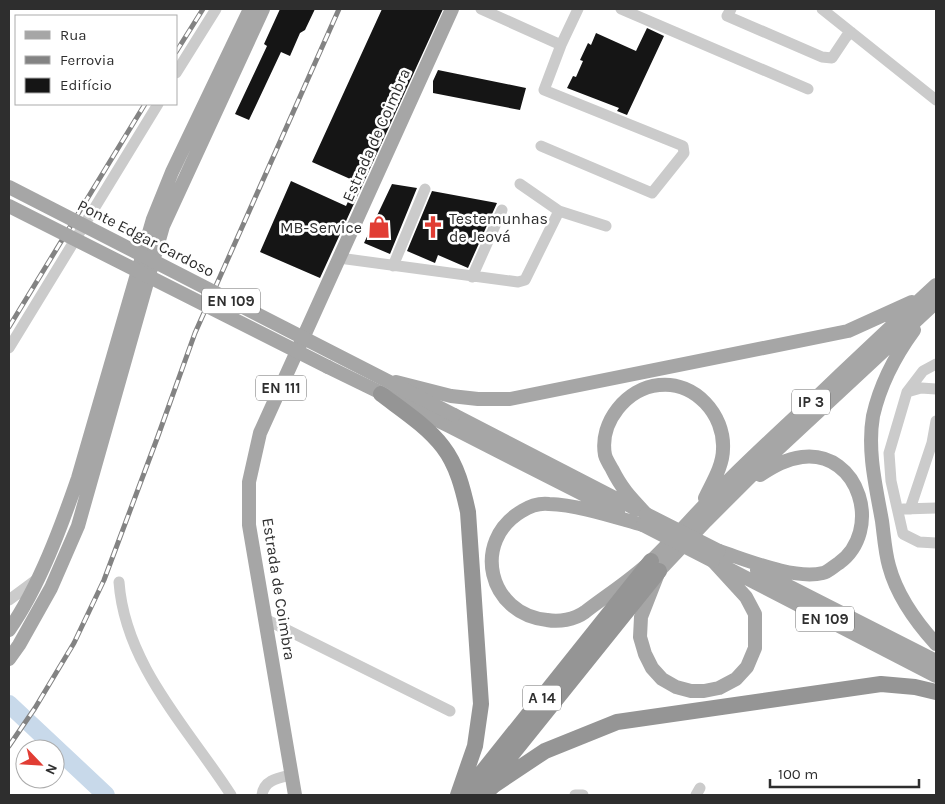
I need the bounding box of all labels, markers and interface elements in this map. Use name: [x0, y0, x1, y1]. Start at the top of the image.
legend: [15, 15, 178, 105]
text: Rua: [60, 26, 87, 44]
text: Ferrovia: [60, 51, 114, 69]
street label: Estrada de Coimbra: [338, 65, 414, 205]
text: Edifício: [60, 76, 112, 94]
street label: Ponte Edgar Cardoso: [74, 195, 218, 281]
place label: Testemunhas de Jeová: [449, 209, 548, 246]
shop icon: MB-Service: [366, 214, 392, 240]
church icon: Testemunhas de Jeová: [420, 214, 446, 240]
place label: MB-Service: [280, 218, 362, 237]
road number: EN 109: [202, 288, 260, 314]
road number: EN 111: [256, 376, 306, 400]
road number: IP 3: [792, 390, 830, 414]
street label: Estrada de Coimbra: [258, 516, 300, 662]
road number: EN 109: [796, 606, 854, 632]
road number: A 14: [523, 686, 561, 710]
north arrow: [15, 739, 65, 789]
scale bar: [770, 756, 919, 788]
text: N: [42, 761, 61, 777]
text: 100 m: [778, 765, 818, 783]

